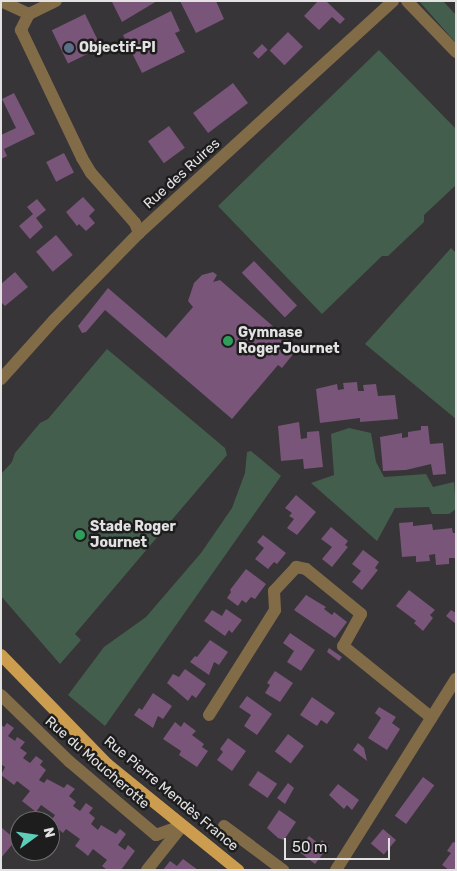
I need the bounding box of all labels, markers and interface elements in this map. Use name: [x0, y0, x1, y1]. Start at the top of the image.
place label: Objectif-PI: [79, 40, 156, 56]
marker: Objectif-PI: [63, 42, 75, 54]
street label: Rue des Ruires: [140, 135, 224, 213]
place label: Gymnase Roger Journet: [238, 325, 340, 358]
marker: Gymnase Roger Journet: [222, 335, 234, 347]
place label: Stade Roger Journet: [90, 519, 176, 552]
marker: Stade Roger Journet: [74, 529, 86, 541]
street label: Rue du Moucherotte: [41, 713, 153, 813]
street label: Rue Pierre Mendès France: [100, 733, 242, 855]
north arrow: [10, 811, 60, 861]
text: N: [40, 826, 59, 839]
scale bar: [287, 828, 393, 860]
text: 50 m: [292, 838, 327, 856]

